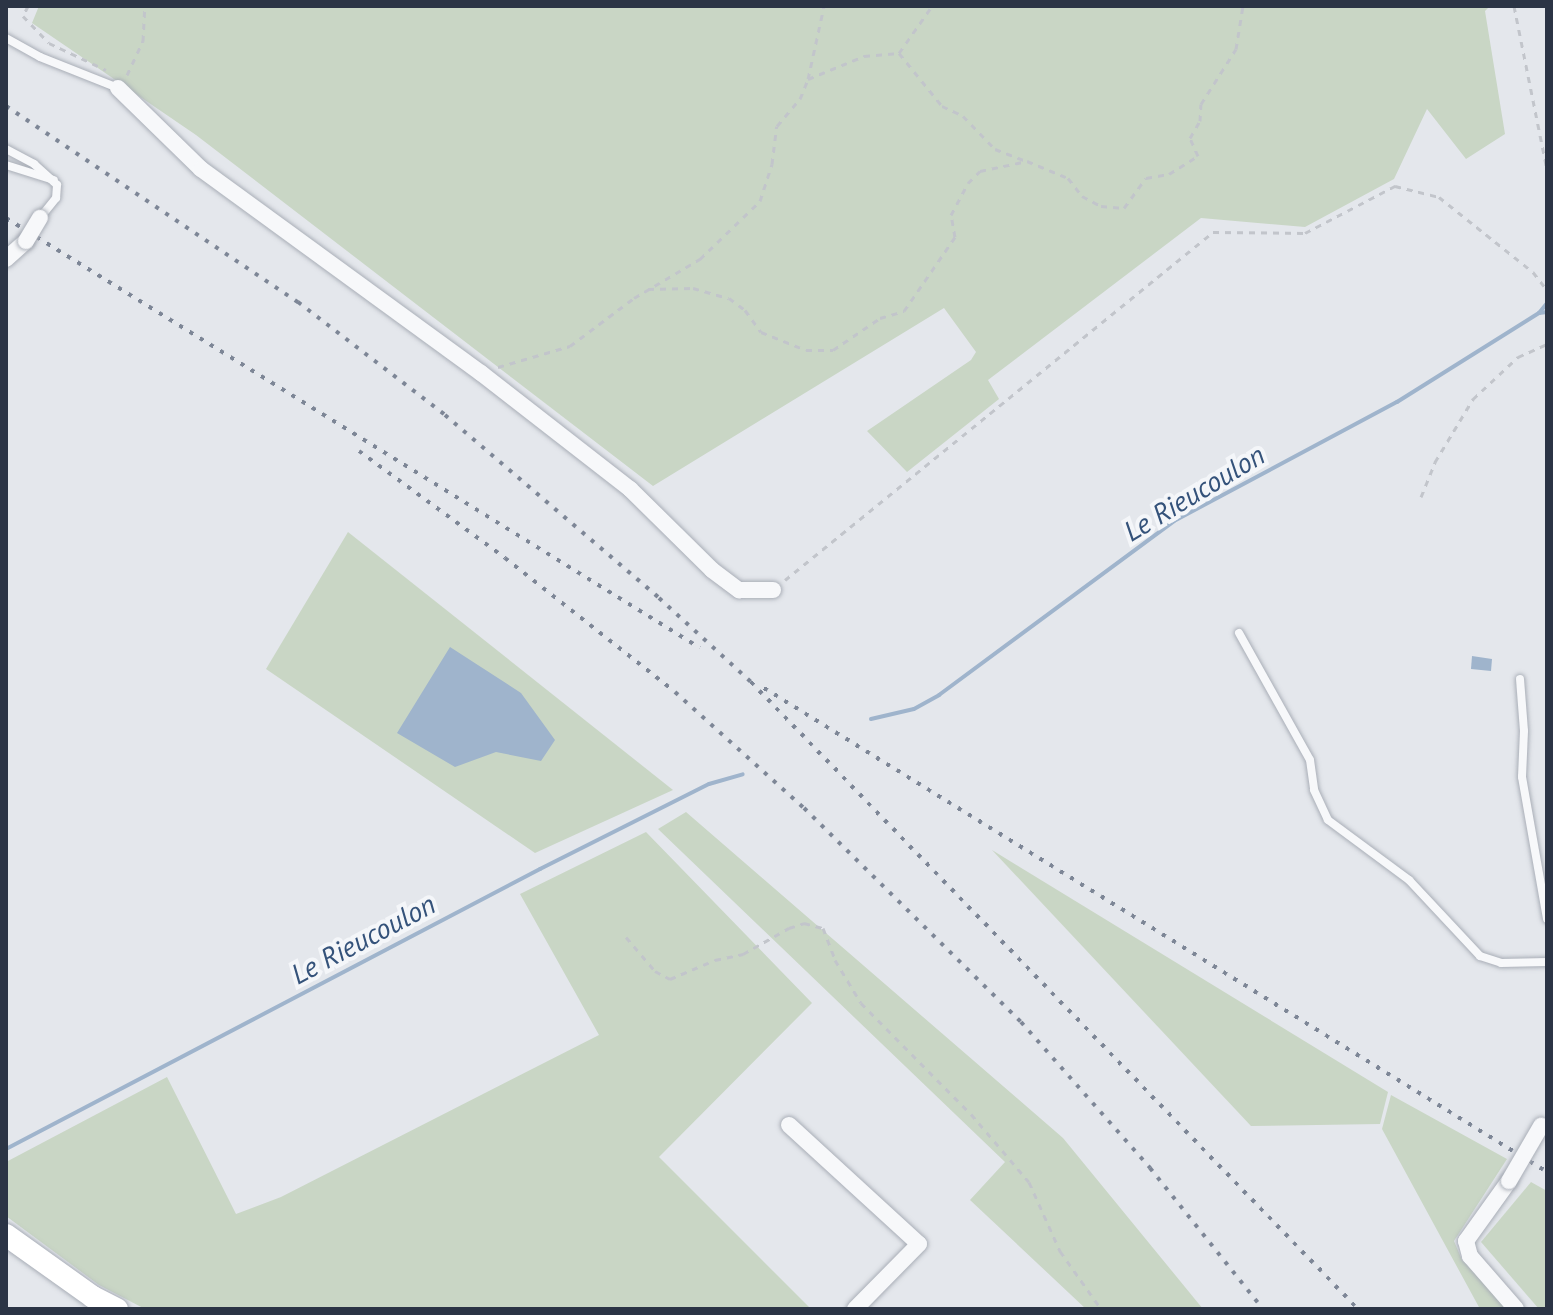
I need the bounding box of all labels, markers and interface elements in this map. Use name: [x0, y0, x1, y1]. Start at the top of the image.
water label: Le Rieucoulon: [1117, 438, 1271, 548]
water label: Le Rieucoulon: [285, 887, 441, 991]

